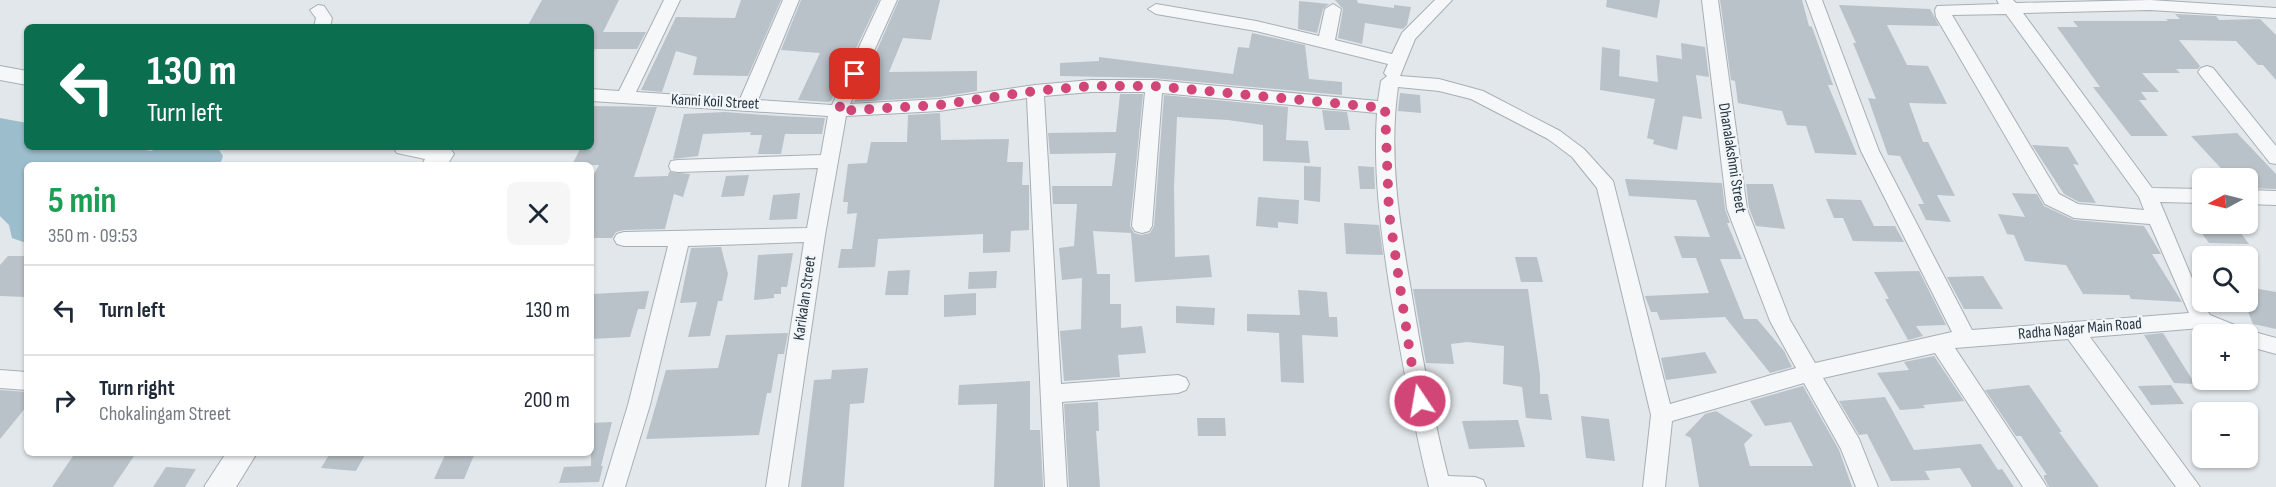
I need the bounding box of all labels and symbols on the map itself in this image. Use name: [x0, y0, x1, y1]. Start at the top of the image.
pin: [829, 48, 880, 99]
street label: Kanni Koil Street: [670, 90, 760, 114]
street label: Dhanalakshmi Street: [1714, 102, 1750, 214]
north arrow: [2192, 168, 2258, 234]
street label: Karikalan Street: [790, 254, 820, 342]
street label: Radha Nagar Main Road: [2017, 314, 2143, 344]
position arrow: [1388, 369, 1452, 433]

